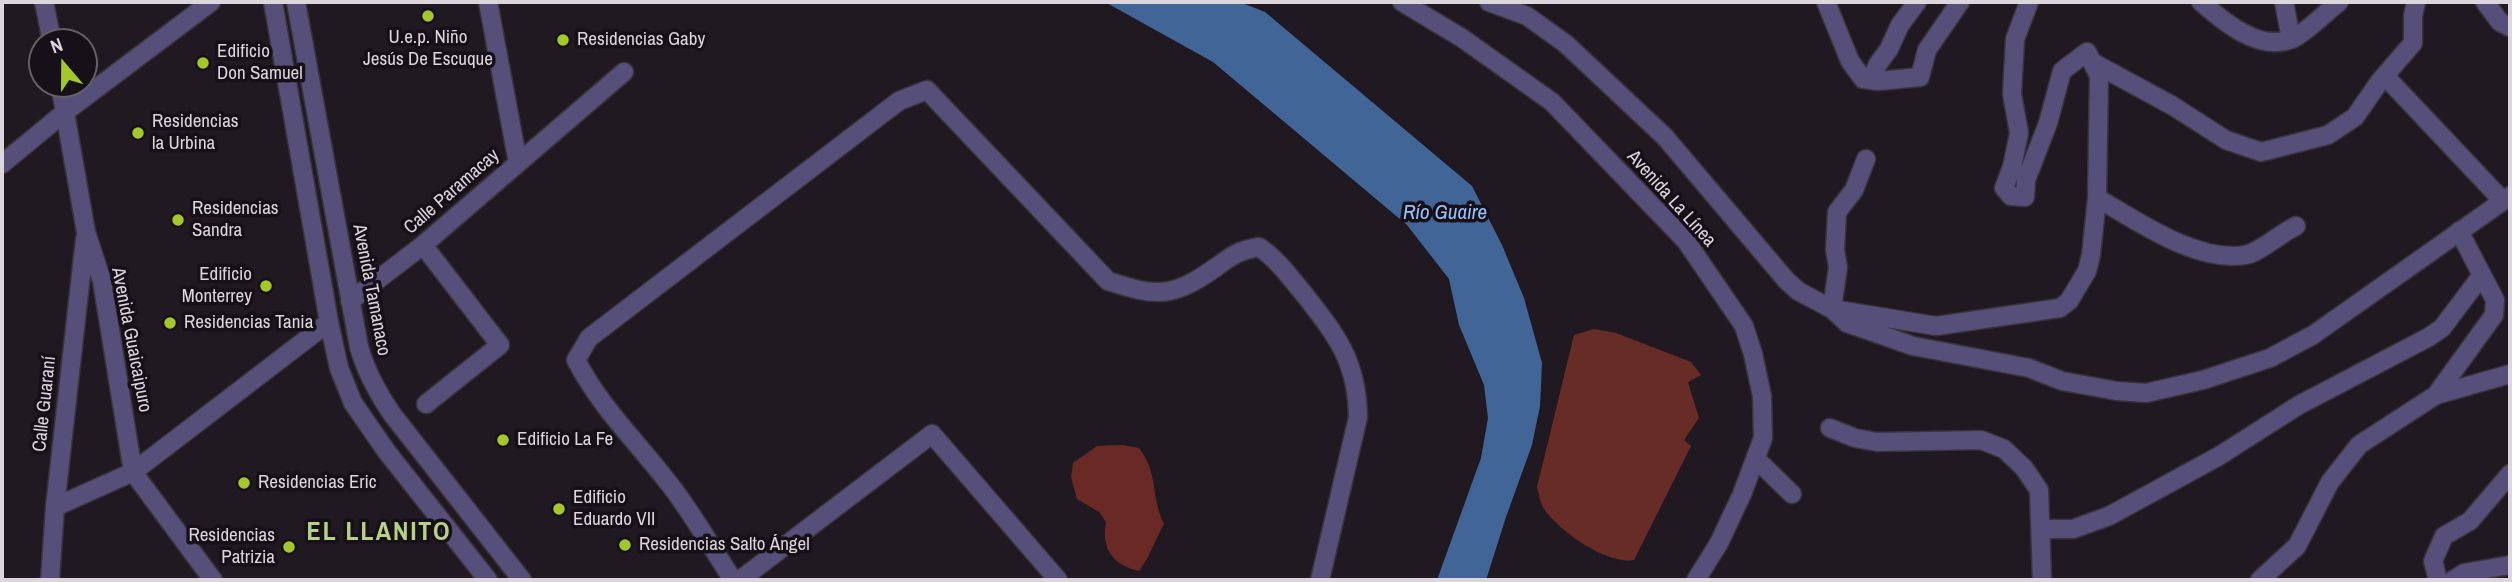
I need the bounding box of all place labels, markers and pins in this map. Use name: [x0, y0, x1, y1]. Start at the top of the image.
marker: U.e.p. Niño Jesús De Escuque: [420, 8, 436, 24]
place label: U.e.p. Niño Jesús De Escuque: [363, 27, 493, 71]
place label: Residencias Gaby: [577, 29, 705, 51]
marker: Residencias Gaby: [555, 32, 571, 48]
place label: Edificio Don Samuel: [217, 41, 303, 85]
marker: Edificio Don Samuel: [195, 55, 211, 71]
place label: Residencias la Urbina: [152, 111, 239, 155]
marker: Residencias la Urbina: [130, 125, 146, 141]
place label: Residencias Sandra: [192, 198, 279, 242]
marker: Residencias Sandra: [170, 212, 186, 228]
place label: Edificio Monterrey: [182, 264, 252, 308]
marker: Edificio Monterrey: [258, 278, 274, 294]
place label: Residencias Tania: [184, 312, 313, 334]
marker: Residencias Tania: [162, 315, 178, 331]
place label: Edificio La Fe: [517, 429, 613, 451]
marker: Edificio La Fe: [495, 432, 511, 448]
place label: Residencias Eric: [258, 472, 377, 494]
marker: Residencias Eric: [236, 475, 252, 491]
place label: Edificio Eduardo VII: [573, 487, 655, 531]
marker: Edificio Eduardo VII: [551, 501, 567, 517]
place label: Residencias Patrizia: [188, 525, 275, 569]
place label: Residencias Salto Ángel: [639, 534, 810, 556]
marker: Residencias Salto Ángel: [617, 537, 633, 553]
marker: Residencias Patrizia: [281, 539, 297, 555]

